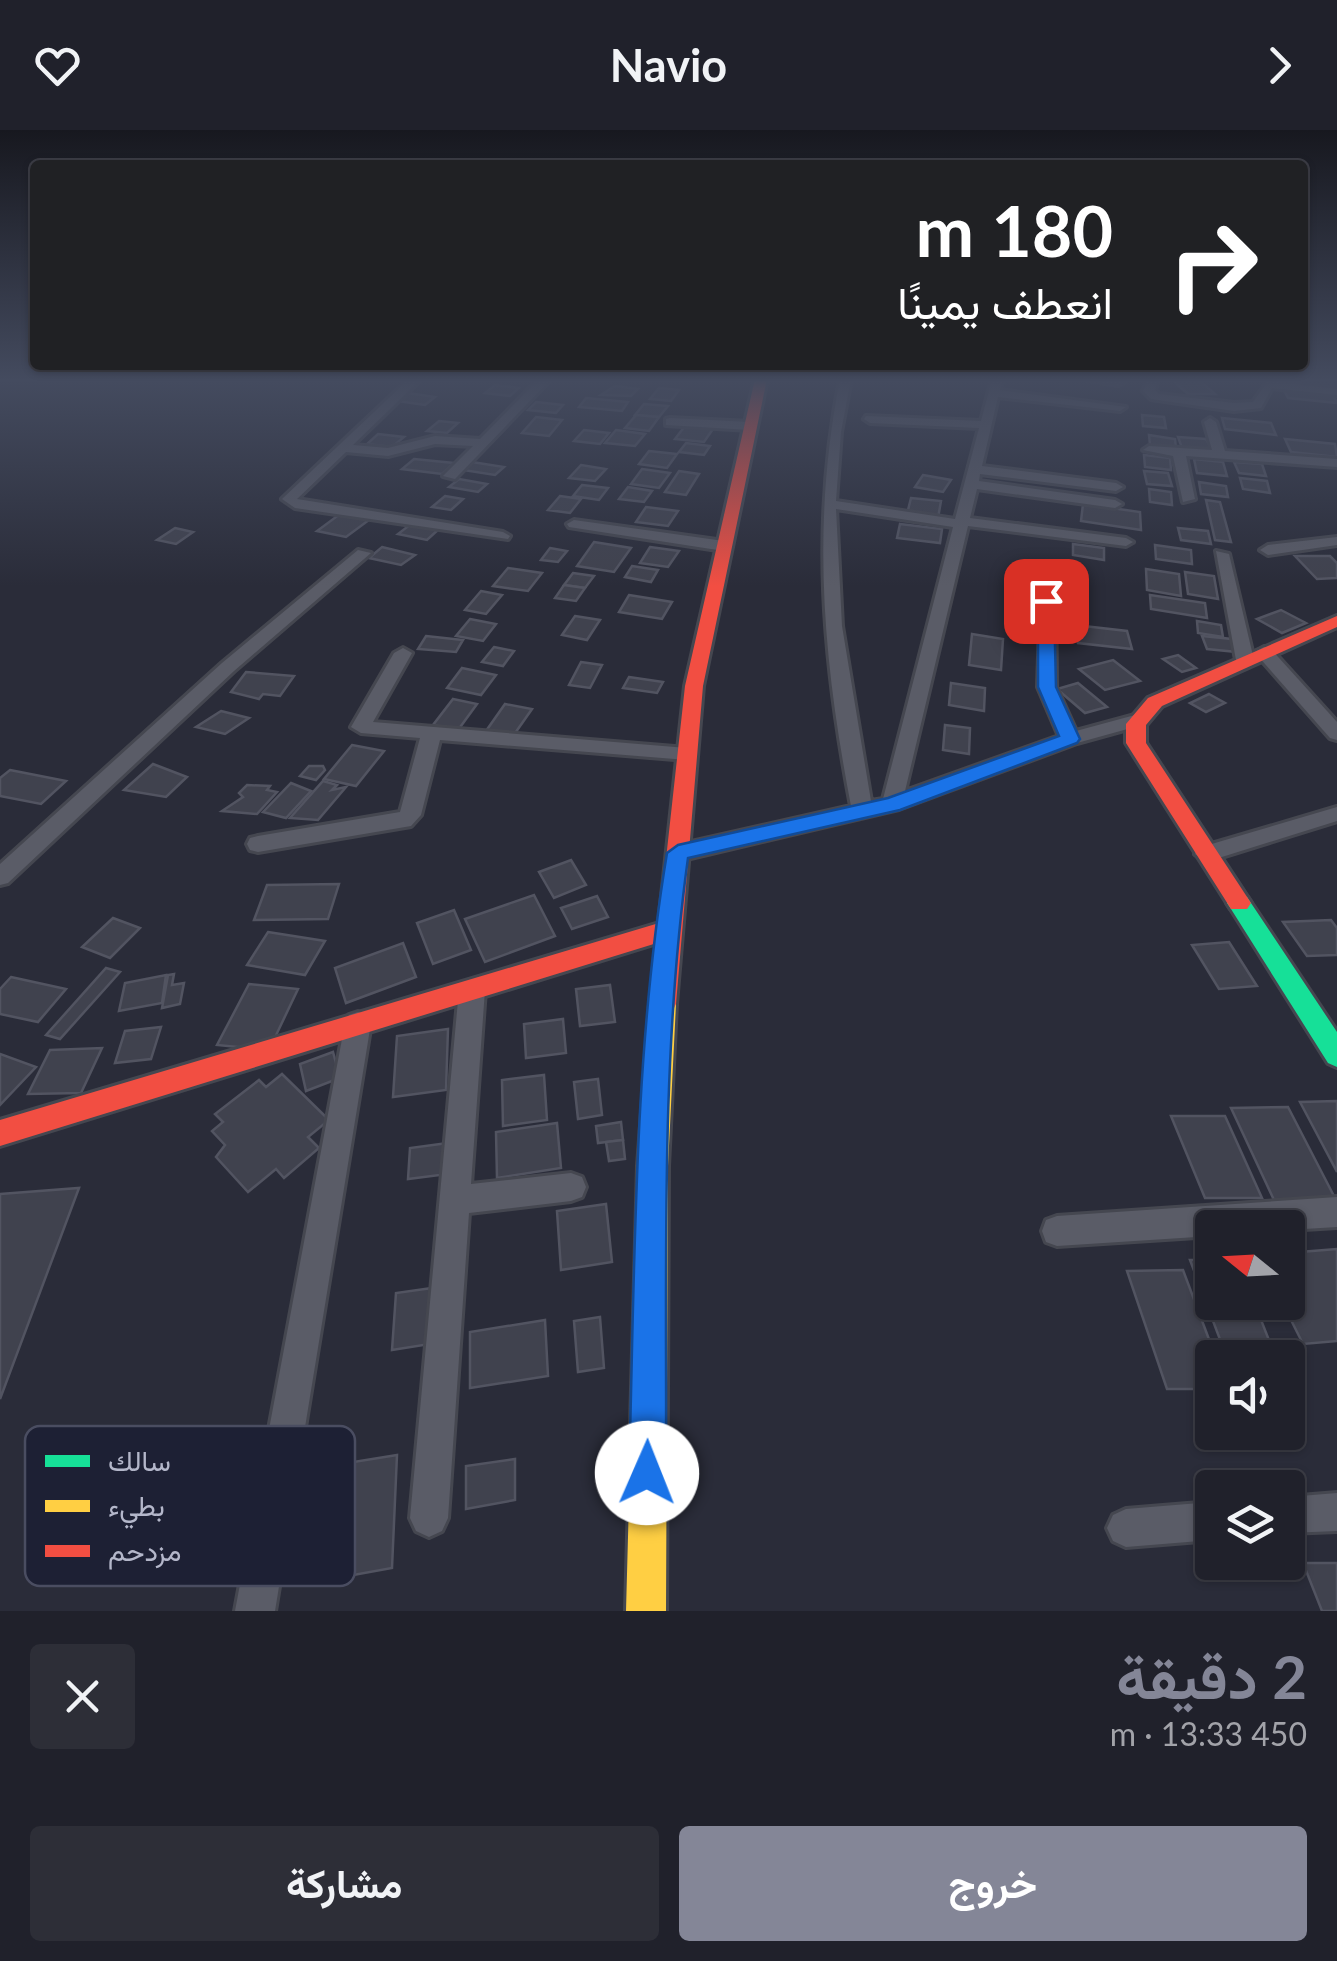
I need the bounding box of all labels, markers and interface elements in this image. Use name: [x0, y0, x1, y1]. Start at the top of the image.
icon: heart: [30, 38, 85, 93]
text: Navio: [610, 38, 727, 92]
icon: forward: [1252, 38, 1307, 93]
text: 180 m: [916, 188, 1113, 272]
icon: right: [1148, 200, 1278, 330]
text: انعطف يمينًا: [897, 275, 1113, 329]
pin: [1004, 559, 1089, 644]
icon: arrive: [1019, 574, 1074, 629]
north arrow: [1195, 1210, 1305, 1320]
map controls: [1195, 1210, 1305, 1580]
button: sound: [1195, 1340, 1305, 1450]
position arrow: [595, 1421, 699, 1525]
legend: [25, 1426, 355, 1586]
text: سالك: [108, 1443, 171, 1477]
button: layers: [1195, 1470, 1305, 1580]
text: بطيء: [108, 1488, 165, 1529]
text: مزدحم: [108, 1533, 181, 1570]
text: 2 دقيقة: [1116, 1640, 1307, 1712]
button: close: [30, 1644, 135, 1749]
text: 450 m · 13:33: [1110, 1714, 1307, 1753]
button: مشاركة: [30, 1826, 659, 1941]
button: خروج: [679, 1826, 1307, 1941]

